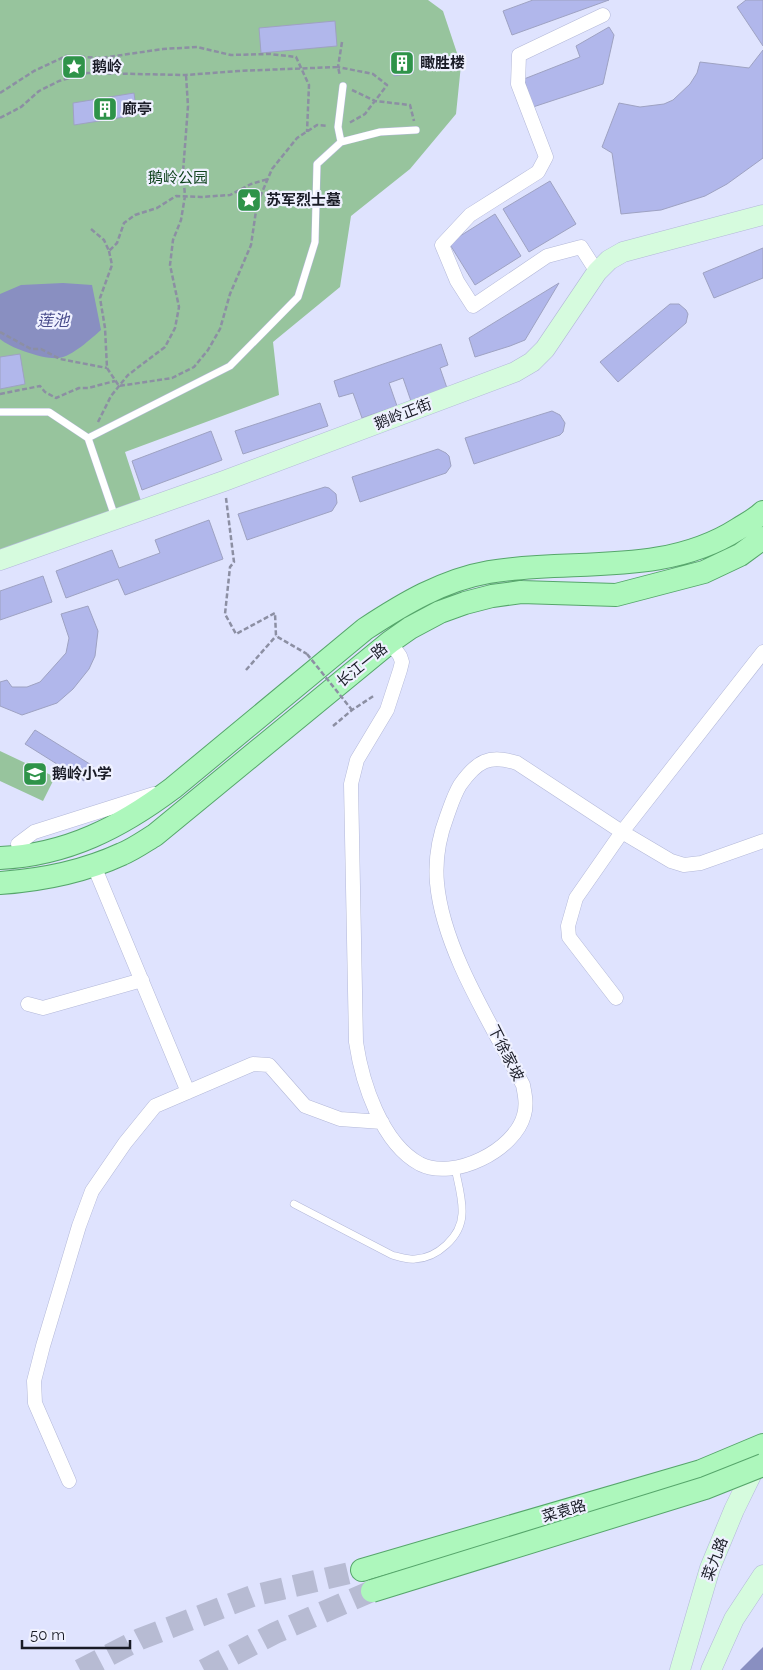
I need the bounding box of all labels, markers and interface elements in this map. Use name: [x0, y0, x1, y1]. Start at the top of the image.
building icon: 瞰胜楼: [389, 50, 415, 76]
place icon: 鹅岭: [61, 54, 87, 80]
place label: 瞰胜楼: [420, 54, 465, 72]
place label: 鹅岭: [92, 58, 122, 76]
building icon: 廊亭: [92, 96, 118, 122]
place label: 廊亭: [122, 100, 152, 118]
park label: 鹅岭公园: [148, 169, 208, 187]
place icon: 苏军烈士墓: [236, 187, 262, 213]
place label: 苏军烈士墓: [266, 191, 341, 209]
water label: 莲池: [37, 311, 71, 330]
street label: 鹅岭正街: [372, 395, 434, 433]
street label: 长江一路: [333, 639, 391, 691]
school or university icon: 鹅岭小学: [22, 761, 48, 787]
place label: 鹅岭小学: [52, 765, 112, 783]
street label: 下徐家坡: [484, 1022, 528, 1084]
street label: 菜袁路: [540, 1496, 588, 1526]
street label: 菜九路: [699, 1535, 731, 1583]
scale bar: [22, 1618, 130, 1650]
text: 50 m: [30, 1626, 65, 1644]

